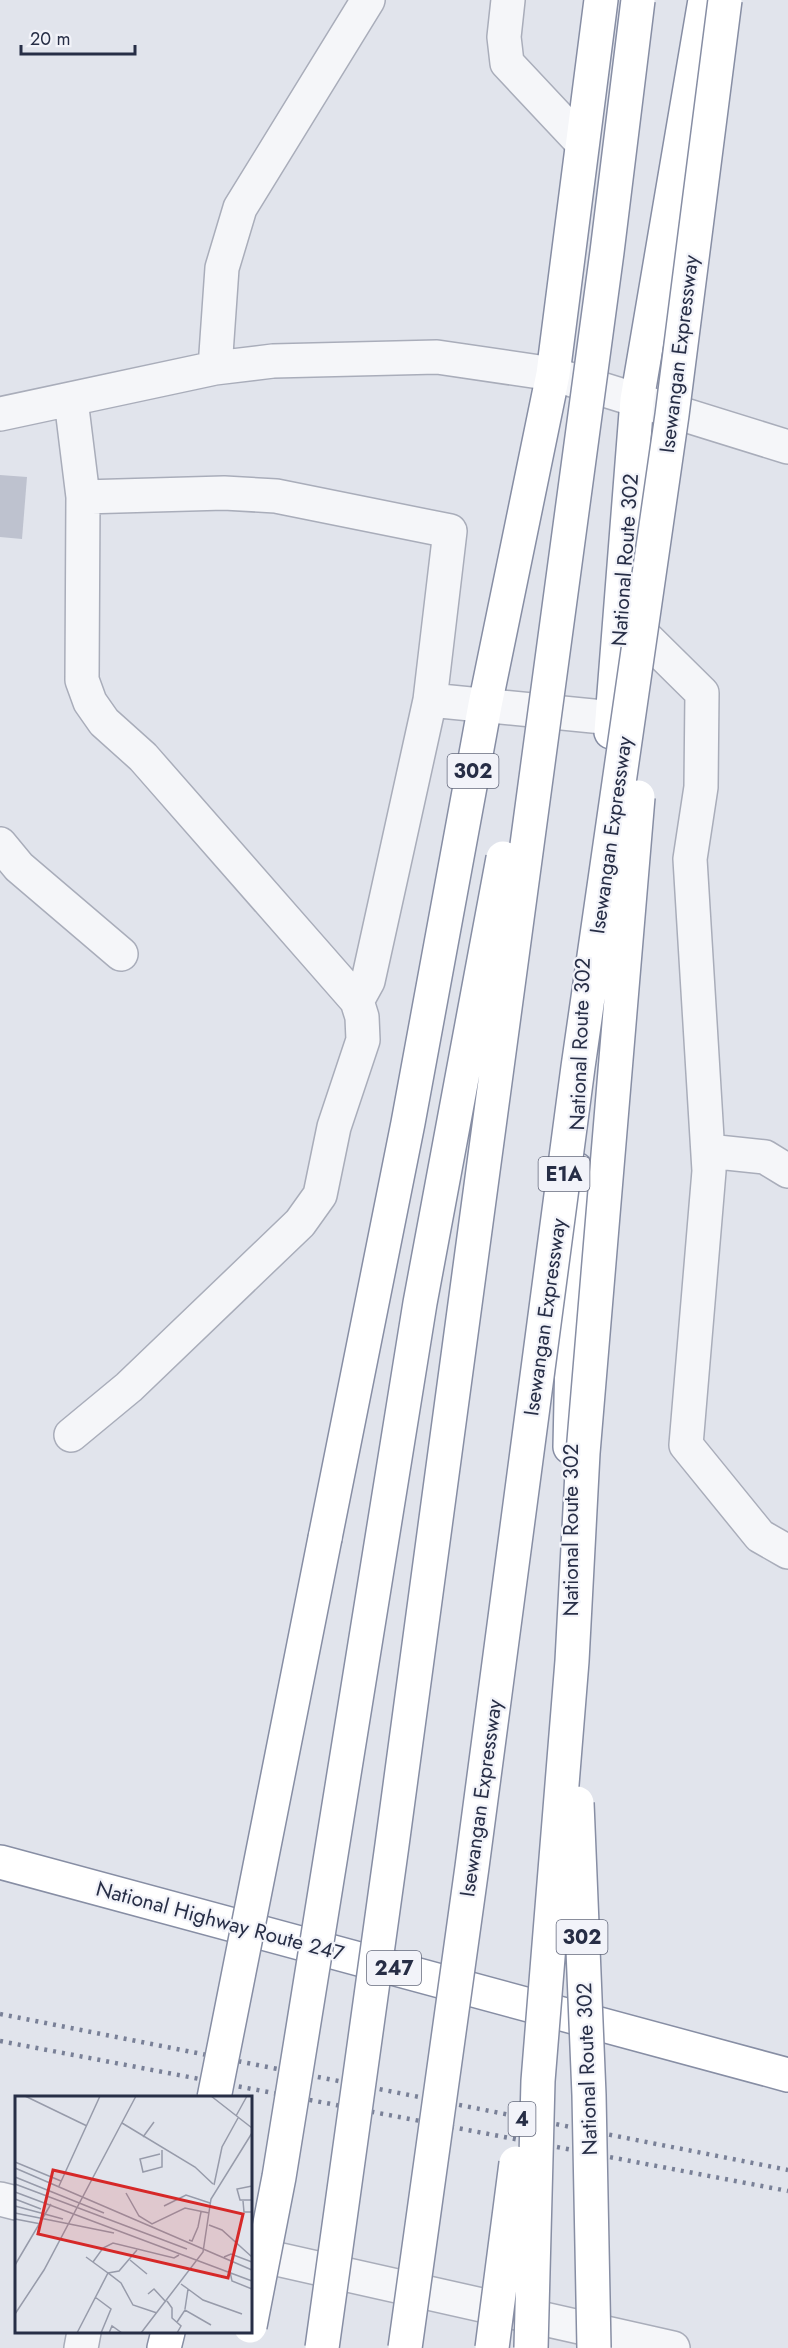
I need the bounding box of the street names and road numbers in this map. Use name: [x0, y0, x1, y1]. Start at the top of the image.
street label: Isewangan Expressway: [652, 253, 706, 455]
street label: National Route 302: [604, 473, 646, 647]
street label: Isewangan Expressway: [582, 733, 640, 936]
road number: 302: [448, 754, 498, 788]
street label: National Route 302: [562, 957, 598, 1131]
road number: E1A: [538, 1157, 590, 1191]
street label: Isewangan Expressway: [516, 1215, 574, 1418]
street label: National Route 302: [556, 1443, 586, 1617]
street label: Isewangan Expressway: [452, 1696, 510, 1899]
street label: National Highway Route 247: [93, 1873, 347, 1969]
road number: 302: [556, 1920, 608, 1954]
road number: 247: [367, 1951, 421, 1985]
street label: National Route 302: [569, 1982, 605, 2156]
road number: 4: [508, 2102, 536, 2136]

